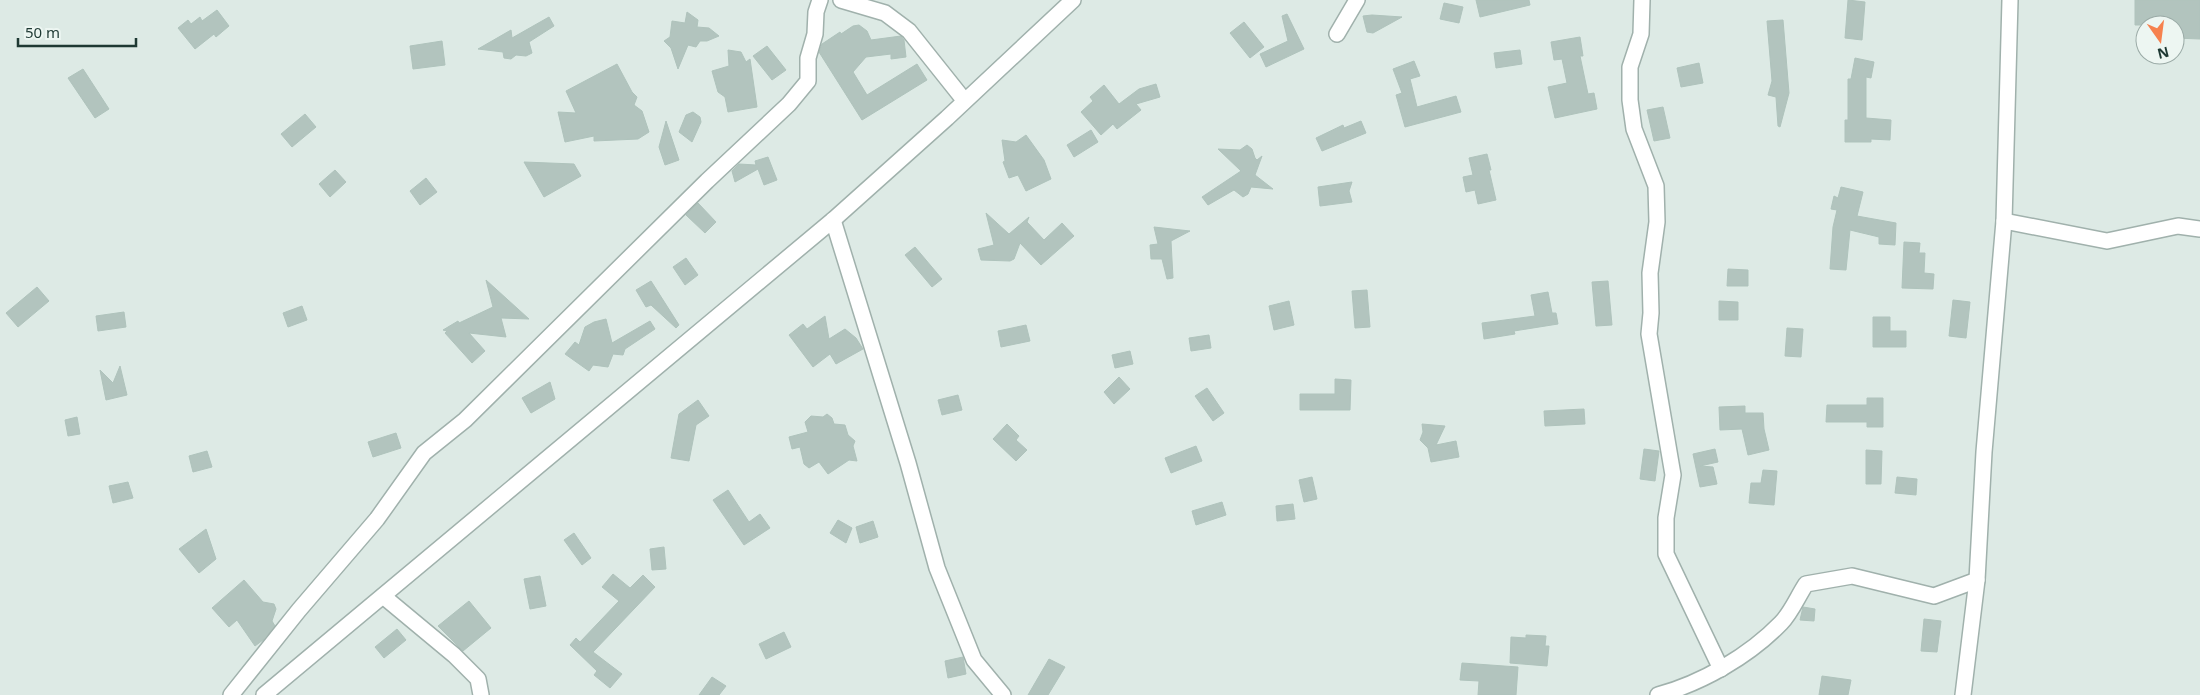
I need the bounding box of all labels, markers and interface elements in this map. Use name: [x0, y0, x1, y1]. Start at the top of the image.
scale bar: [18, 15, 135, 47]
north arrow: [2135, 15, 2185, 65]
text: 50 m: [25, 22, 60, 42]
text: N: [2155, 43, 2171, 64]

